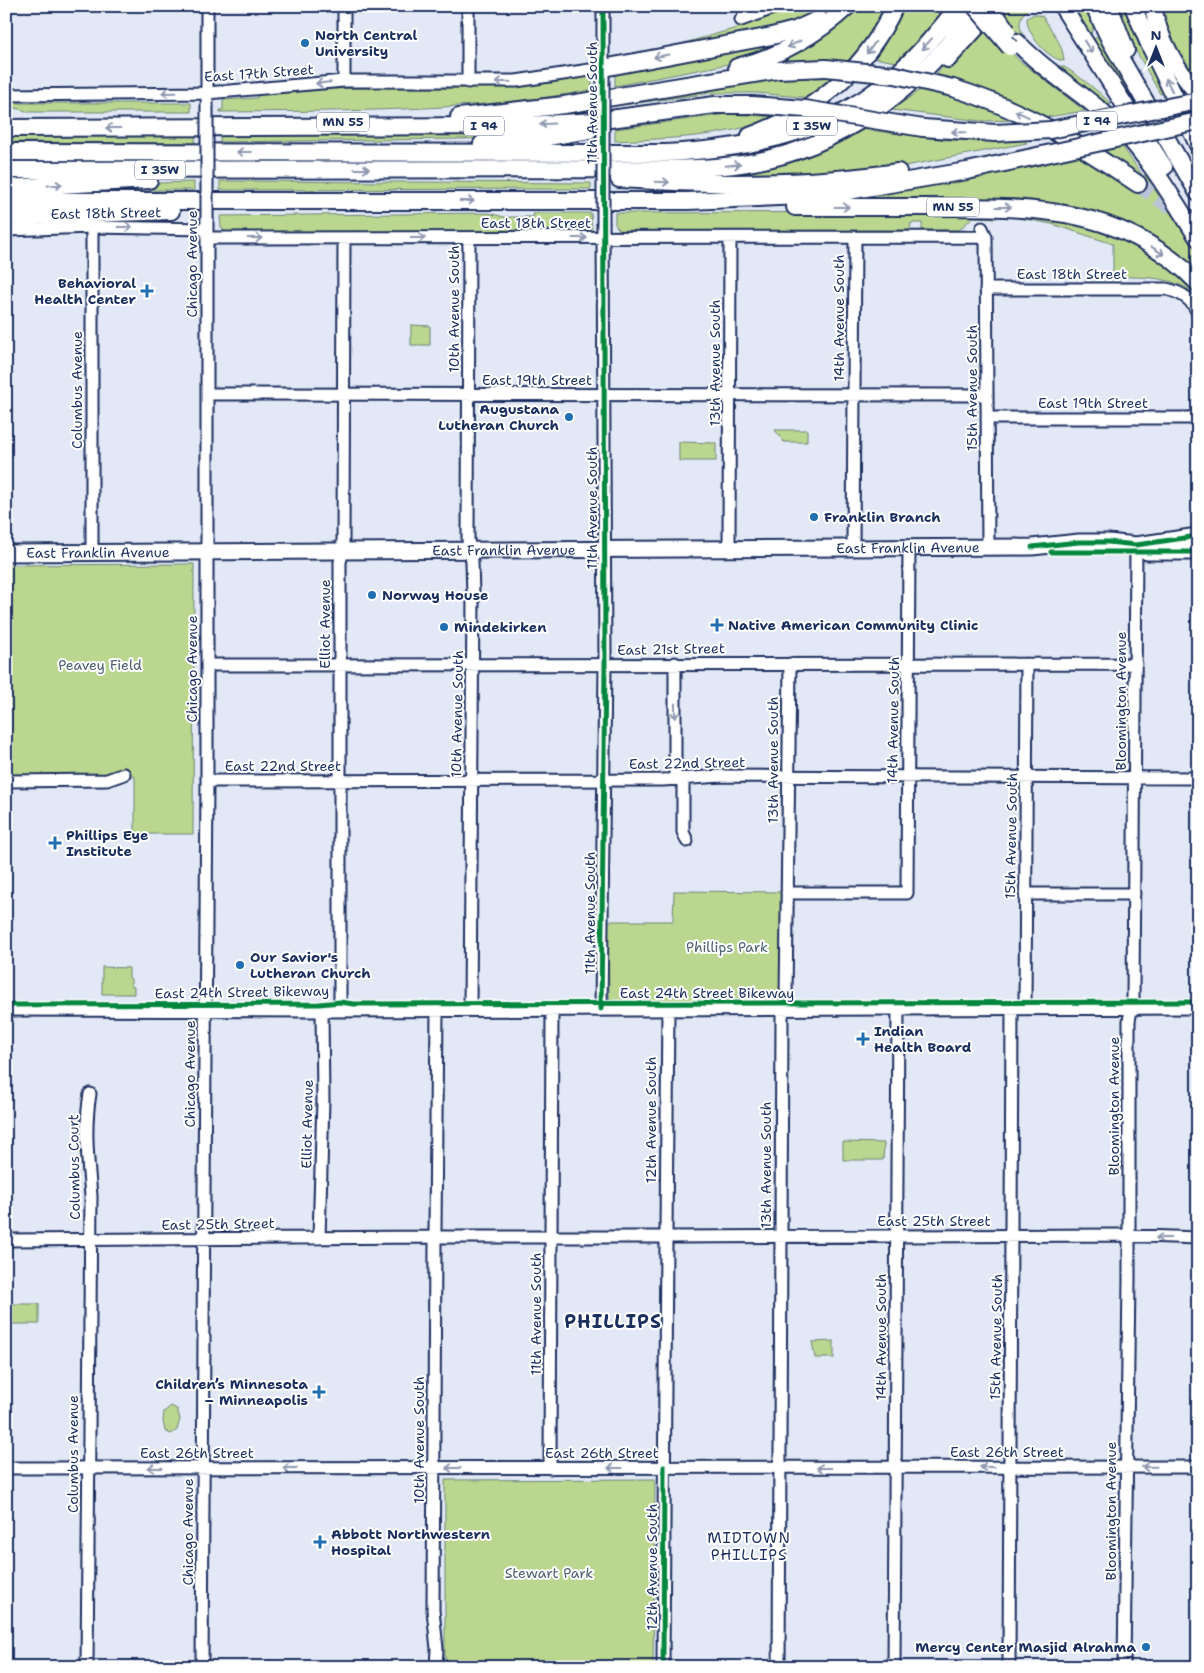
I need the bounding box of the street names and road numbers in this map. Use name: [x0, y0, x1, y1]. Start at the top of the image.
street label: 11th Avenue South: [583, 41, 601, 165]
street label: East 17th Street: [204, 60, 314, 86]
road number: MN 55: [317, 112, 369, 132]
road number: I 94: [1077, 112, 1117, 130]
road number: I 94: [464, 116, 504, 136]
road number: I 35W: [787, 116, 837, 136]
road number: I 35W: [135, 160, 185, 180]
road number: MN 55: [927, 198, 979, 216]
street label: East 18th Street: [51, 203, 161, 223]
street label: Chicago Avenue: [183, 210, 201, 318]
street label: East 18th Street: [481, 214, 591, 232]
street label: 10th Avenue South: [445, 245, 463, 373]
street label: 14th Avenue South: [830, 254, 848, 382]
street label: East 18th Street: [1017, 265, 1127, 283]
street label: 13th Avenue South: [706, 299, 724, 427]
street label: 15th Avenue South: [963, 325, 981, 451]
street label: Columbus Avenue: [68, 331, 86, 449]
street label: East 19th Street: [482, 371, 592, 389]
street label: East 19th Street: [1038, 394, 1148, 412]
street label: 11th Avenue South: [583, 446, 601, 570]
street label: East Franklin Avenue: [836, 538, 980, 557]
street label: East Franklin Avenue: [432, 541, 576, 560]
street label: East Franklin Avenue: [26, 543, 170, 562]
street label: Elliot Avenue: [316, 579, 334, 669]
street label: Chicago Avenue: [183, 615, 201, 723]
street label: Bloomington Avenue: [1112, 631, 1130, 771]
street label: East 21st Street: [617, 639, 725, 659]
street label: 10th Avenue South: [447, 650, 467, 778]
street label: 14th Avenue South: [883, 656, 903, 784]
street label: 13th Avenue South: [764, 696, 782, 824]
street label: East 22nd Street: [629, 753, 745, 773]
street label: East 22nd Street: [225, 757, 341, 775]
street label: 15th Avenue South: [1001, 773, 1021, 899]
street label: 11th Avenue South: [581, 851, 599, 975]
street label: East 24th Street Bikeway: [155, 981, 329, 1003]
street label: East 24th Street Bikeway: [620, 984, 794, 1002]
street label: Chicago Avenue: [181, 1020, 199, 1128]
street label: Bloomington Avenue: [1105, 1036, 1123, 1176]
street label: 12th Avenue South: [642, 1057, 660, 1183]
street label: Elliot Avenue: [297, 1079, 317, 1169]
street label: 13th Avenue South: [757, 1101, 775, 1229]
street label: Columbus Court: [64, 1114, 84, 1220]
street label: East 25th Street: [877, 1212, 991, 1230]
street label: East 25th Street: [161, 1214, 275, 1234]
street label: 11th Avenue South: [527, 1252, 545, 1376]
street label: 14th Avenue South: [872, 1273, 890, 1401]
street label: 15th Avenue South: [986, 1274, 1006, 1400]
street label: 10th Avenue South: [410, 1376, 428, 1504]
street label: Columbus Avenue: [64, 1395, 82, 1513]
street label: Bloomington Avenue: [1102, 1441, 1120, 1581]
street label: East 26th Street: [950, 1443, 1064, 1461]
street label: East 26th Street: [140, 1444, 254, 1462]
street label: East 26th Street: [545, 1444, 659, 1462]
street label: Chicago Avenue: [179, 1478, 197, 1586]
street label: 12th Avenue South: [643, 1504, 661, 1630]

